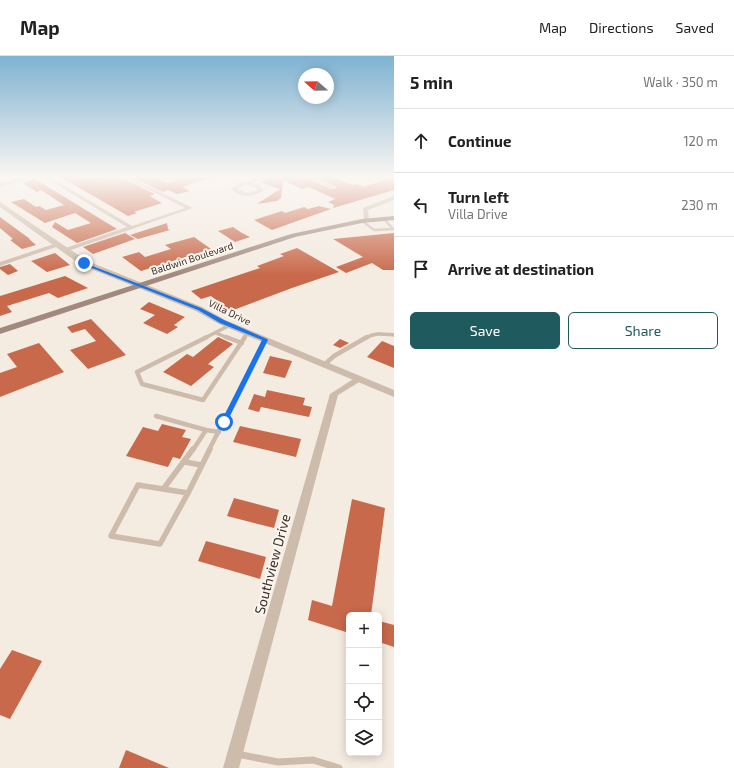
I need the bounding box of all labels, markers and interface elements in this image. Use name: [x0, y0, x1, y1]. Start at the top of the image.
text: Map: [20, 16, 60, 39]
text: Map: [539, 19, 567, 36]
text: Directions: [589, 19, 654, 36]
text: Saved: [676, 19, 714, 36]
north arrow: [298, 68, 334, 104]
text: 5 min: [410, 72, 453, 92]
text: Walk · 350 m: [643, 74, 718, 90]
icon: ahead: [410, 130, 432, 152]
text: Continue: [448, 132, 511, 150]
text: 120 m: [683, 133, 718, 149]
text: Turn left: [448, 188, 509, 206]
icon: left: [410, 194, 432, 216]
text: 230 m: [681, 197, 718, 213]
text: Villa Drive: [448, 206, 508, 222]
street label: Baldwin Boulevard: [150, 239, 234, 277]
route end: [75, 254, 93, 272]
icon: arrive: [410, 258, 432, 280]
text: Arrive at destination: [448, 260, 594, 278]
street label: Villa Drive: [207, 297, 253, 327]
button: Save: [410, 312, 560, 349]
button: Share: [568, 312, 718, 349]
route start: [215, 413, 233, 431]
street label: Southview Drive: [250, 512, 294, 616]
map controls: [346, 612, 382, 756]
button: +: [346, 612, 382, 648]
button: −: [346, 648, 382, 684]
button: locate: [346, 684, 382, 720]
button: layers: [346, 720, 382, 756]

